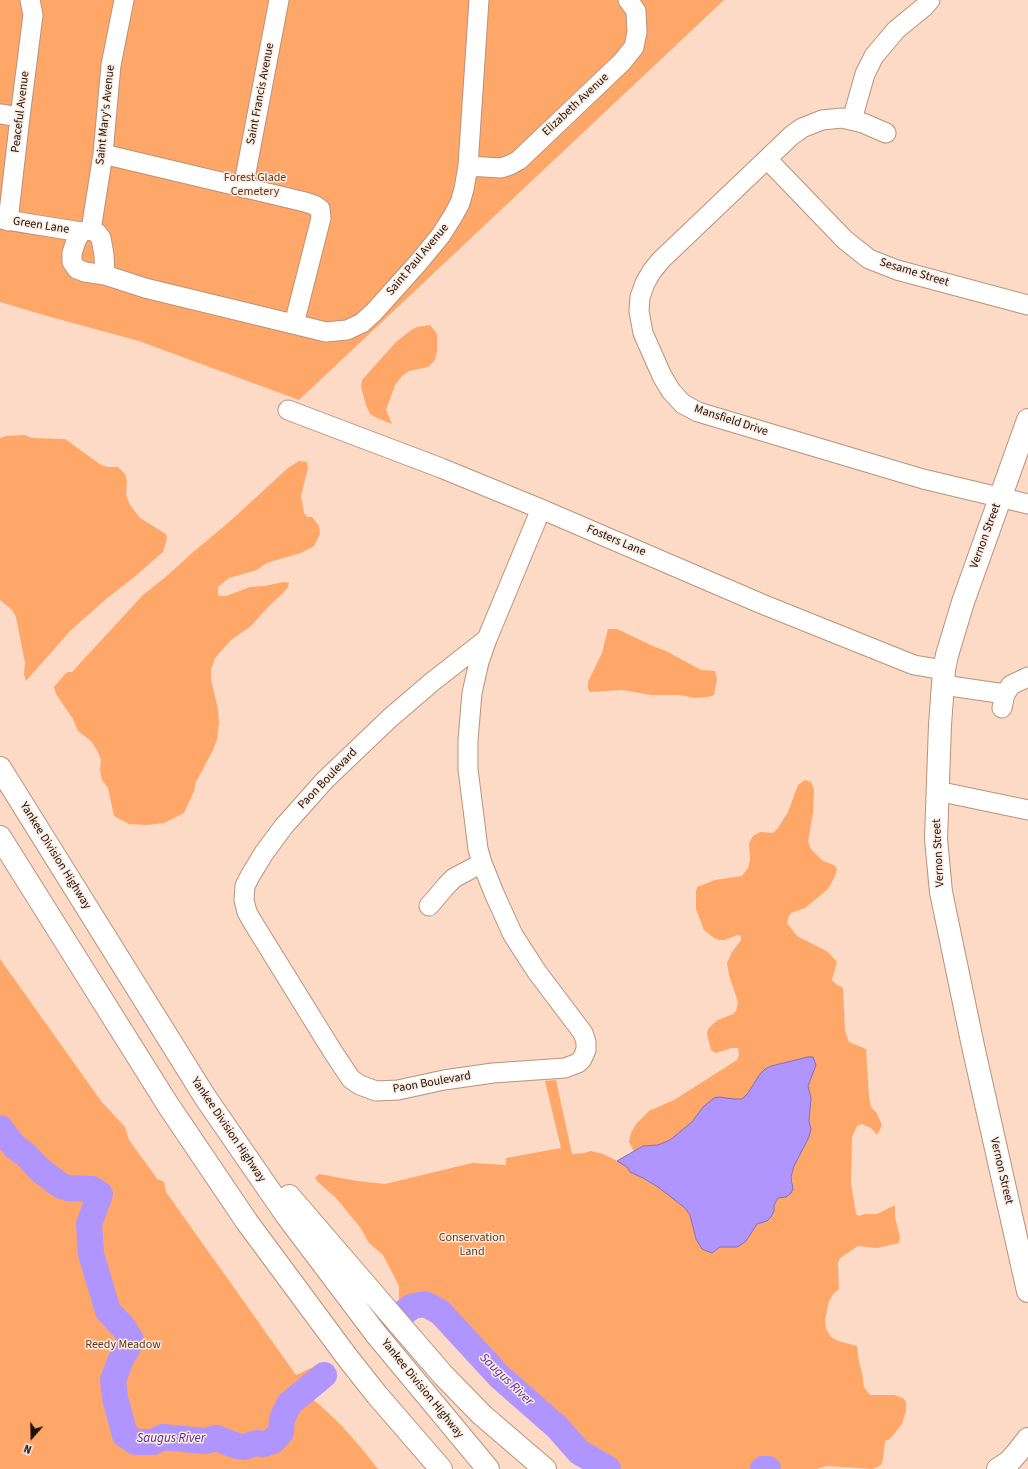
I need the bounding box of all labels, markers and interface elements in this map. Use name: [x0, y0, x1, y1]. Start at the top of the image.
street label: Saint Francis Avenue: [244, 42, 278, 146]
street label: Saint Mary's Avenue: [94, 64, 118, 166]
street label: Peaceful Avenue: [9, 70, 33, 154]
street label: Elizabeth Avenue: [540, 71, 612, 139]
park label: Forest Glade Cemetery: [224, 171, 286, 199]
street label: Green Lane: [12, 214, 70, 238]
street label: Saint Paul Avenue: [384, 221, 452, 299]
street label: Sesame Street: [878, 256, 950, 290]
street label: Mansfield Drive: [692, 402, 770, 440]
street label: Vernon Street: [968, 501, 1004, 571]
street label: Fosters Lane: [584, 522, 648, 560]
street label: Paon Boulevard: [295, 746, 361, 812]
street label: Yankee Division Highway: [16, 800, 94, 912]
street label: Vernon Street: [930, 819, 948, 887]
street label: Paon Boulevard: [392, 1069, 472, 1097]
street label: Yankee Division Highway: [188, 1075, 268, 1185]
street label: Vernon Street: [986, 1136, 1016, 1206]
park label: Conservation Land: [439, 1231, 505, 1259]
street label: Yankee Division Highway: [378, 1337, 466, 1441]
park label: Reedy Meadow: [85, 1338, 161, 1352]
water label: Saugus River: [476, 1351, 536, 1409]
north arrow: [12, 1417, 52, 1457]
water label: Saugus River: [137, 1431, 205, 1447]
text: N: [22, 1440, 34, 1457]

